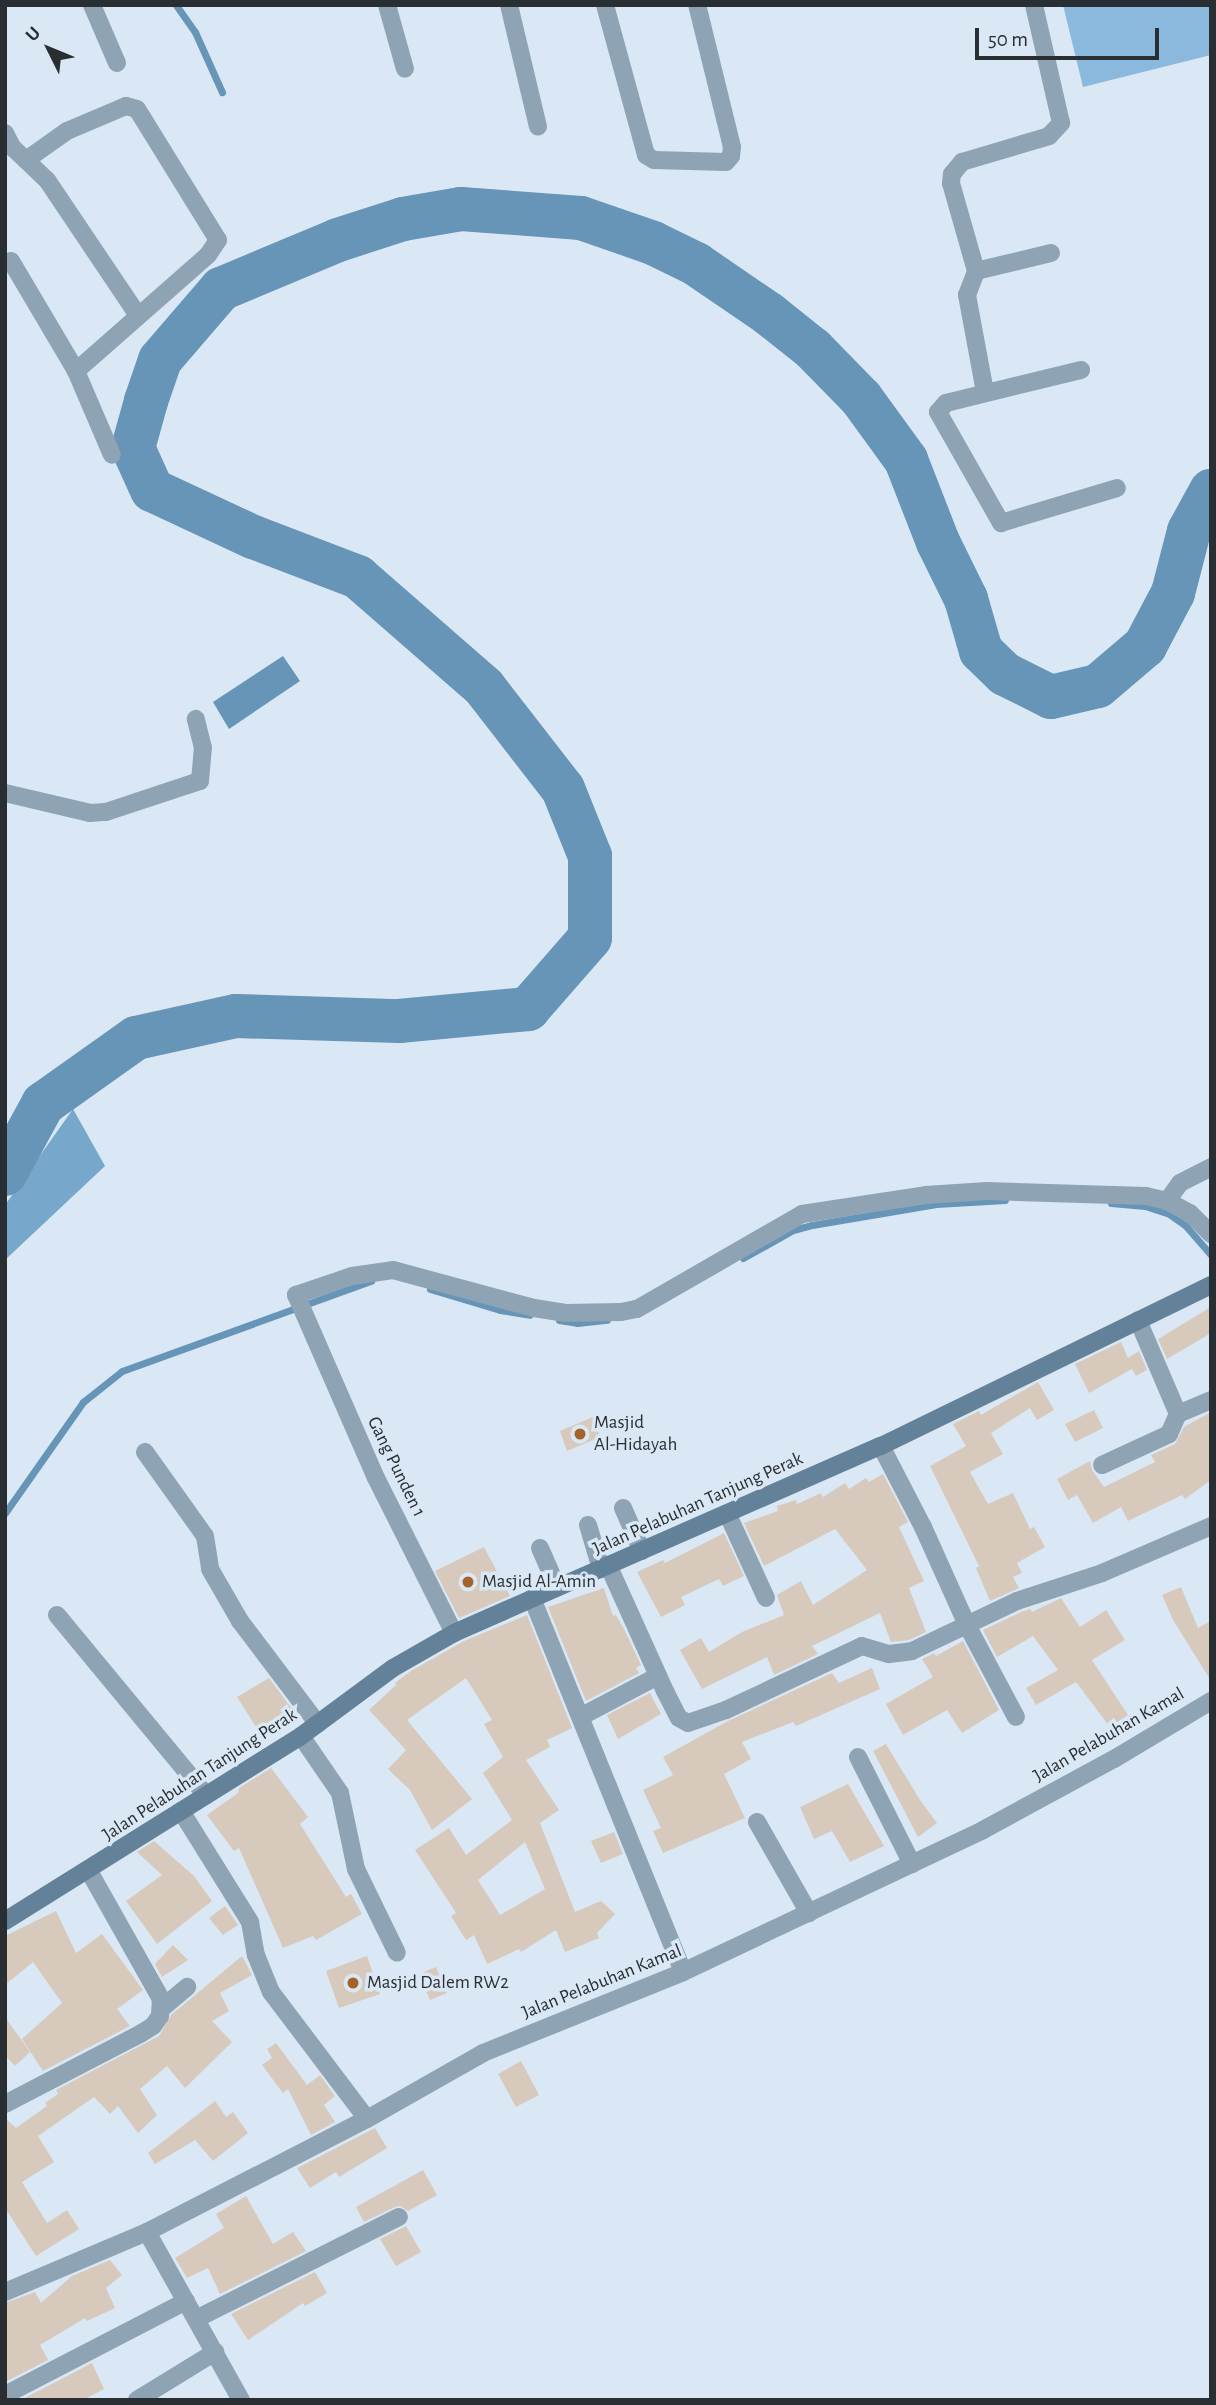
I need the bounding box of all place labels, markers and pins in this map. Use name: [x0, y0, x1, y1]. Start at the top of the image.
place label: Masjid Al-Hidayah: [594, 1412, 677, 1456]
marker: Masjid Al-Hidayah: [572, 1426, 588, 1442]
place label: Masjid Al-Amin: [482, 1571, 596, 1593]
marker: Masjid Al-Amin: [460, 1574, 476, 1590]
place label: Masjid Dalem RW2: [367, 1972, 509, 1994]
marker: Masjid Dalem RW2: [345, 1975, 361, 1991]

